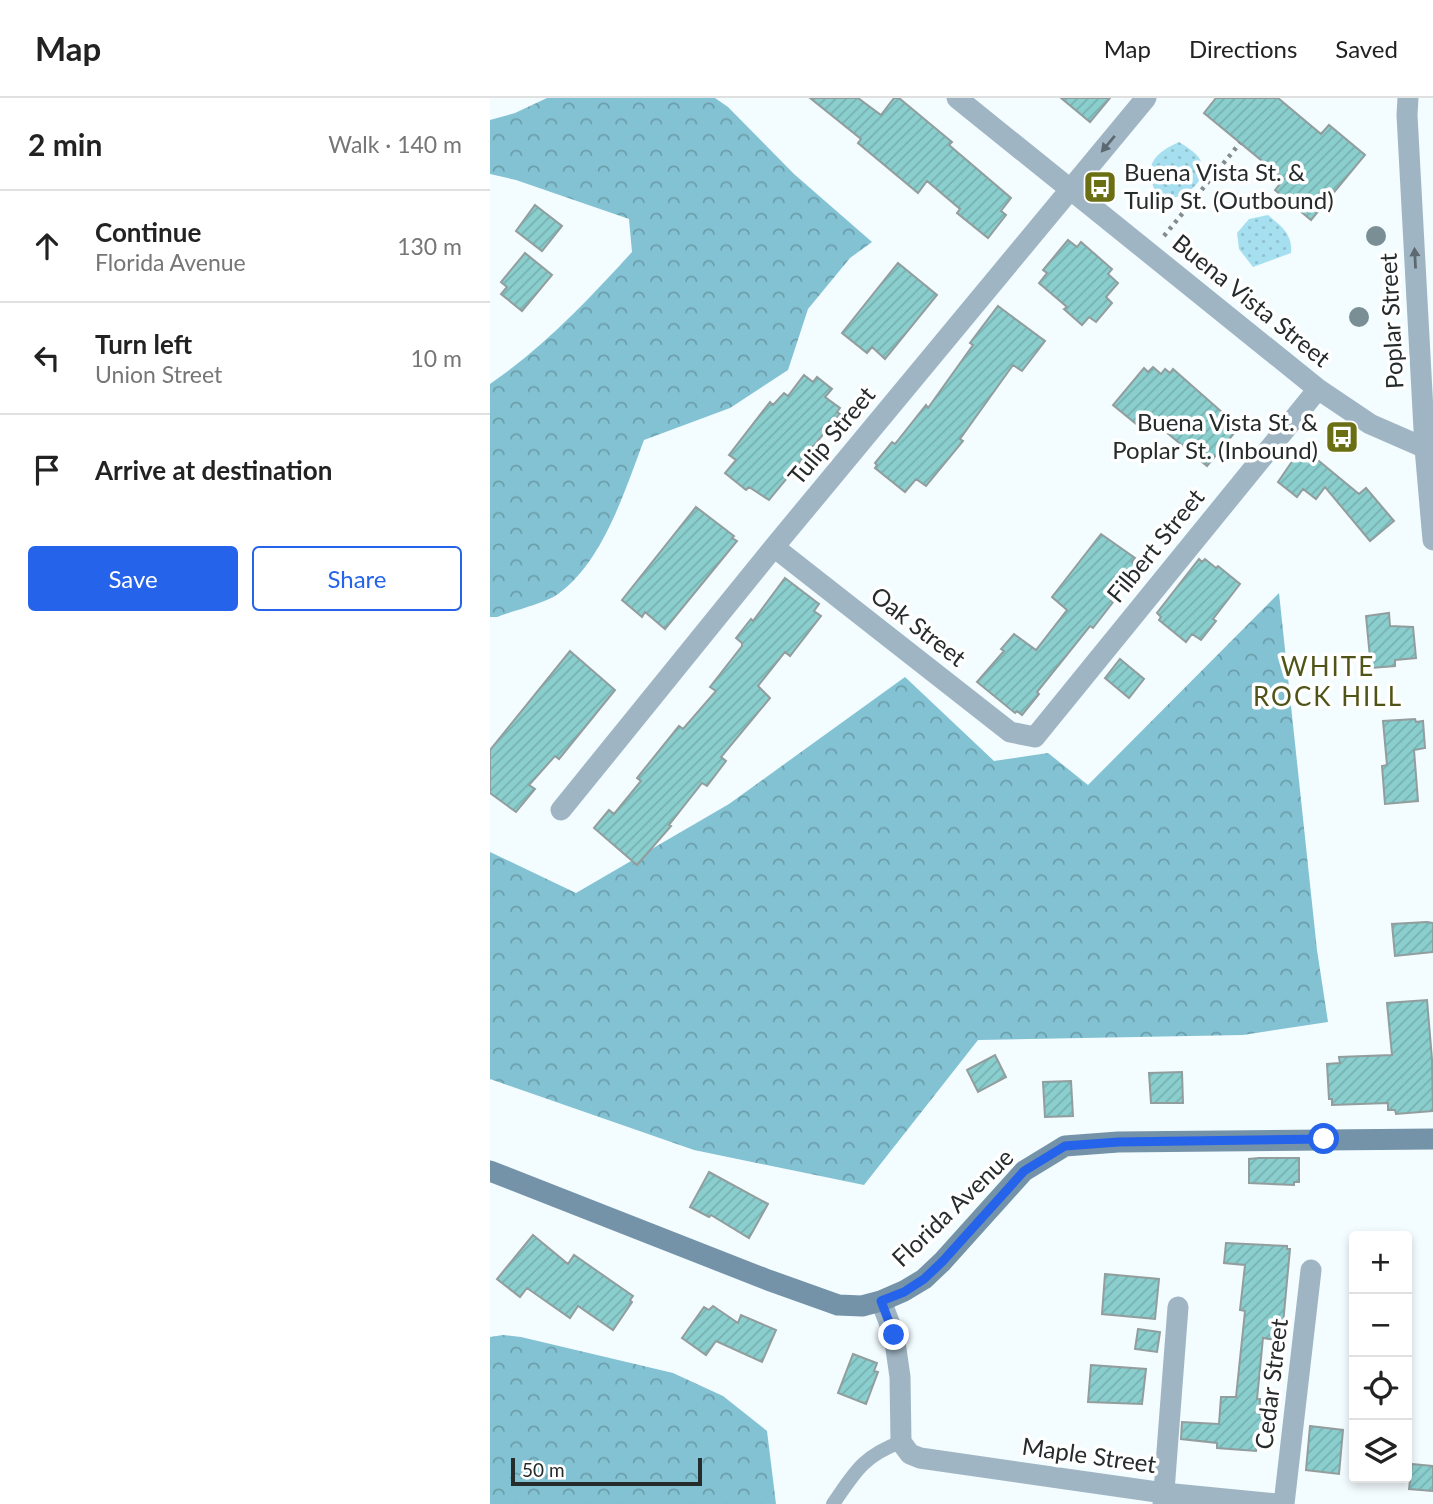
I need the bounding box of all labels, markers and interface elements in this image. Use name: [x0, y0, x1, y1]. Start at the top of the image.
text: Map: [35, 28, 101, 68]
text: Map: [1104, 34, 1151, 63]
text: Directions: [1189, 34, 1297, 63]
text: Saved: [1335, 34, 1398, 63]
text: 2 min: [28, 126, 102, 162]
text: Walk · 140 m: [328, 130, 462, 158]
one-way arrow: [1100, 135, 1116, 153]
place label: Buena Vista St. & Tulip St. (Outbound): [1124, 157, 1334, 214]
bus stop icon: Buena Vista St. & Tulip St. (Outbound): [1081, 168, 1119, 206]
text: Continue: [95, 216, 201, 248]
icon: ahead: [28, 227, 66, 265]
street label: Buena Vista Street: [1167, 227, 1337, 372]
text: 130 m: [397, 232, 462, 260]
one-way arrow: [1409, 246, 1420, 268]
text: Florida Avenue: [95, 248, 246, 276]
street label: Poplar Street: [1372, 252, 1409, 390]
text: Turn left: [95, 328, 192, 360]
icon: left: [28, 339, 66, 377]
text: 10 m: [411, 344, 462, 372]
text: Union Street: [95, 360, 222, 388]
street label: Tulip Street: [781, 380, 881, 490]
place label: Buena Vista St. & Poplar St. (Inbound): [1112, 407, 1318, 464]
bus stop icon: Buena Vista St. & Poplar St. (Inbound): [1323, 418, 1361, 456]
icon: arrive: [28, 451, 66, 489]
text: Arrive at destination: [95, 454, 332, 486]
street label: Filbert Street: [1100, 482, 1210, 608]
button: Save: [28, 546, 238, 611]
button: Share: [252, 546, 462, 611]
street label: Oak Street: [866, 580, 972, 672]
district label: WHITE ROCK HILL: [1253, 650, 1403, 712]
route start: [1308, 1123, 1339, 1154]
street label: Florida Avenue: [885, 1142, 1019, 1272]
map controls: [1349, 1231, 1412, 1483]
button: +: [1349, 1231, 1412, 1294]
button: −: [1349, 1294, 1412, 1357]
street label: Cedar Street: [1248, 1316, 1293, 1451]
route end: [878, 1319, 909, 1350]
button: locate: [1349, 1357, 1412, 1420]
button: layers: [1349, 1420, 1412, 1483]
street label: Maple Street: [1020, 1431, 1158, 1478]
scale bar: [511, 1455, 702, 1487]
text: 50 m: [522, 1458, 565, 1481]

